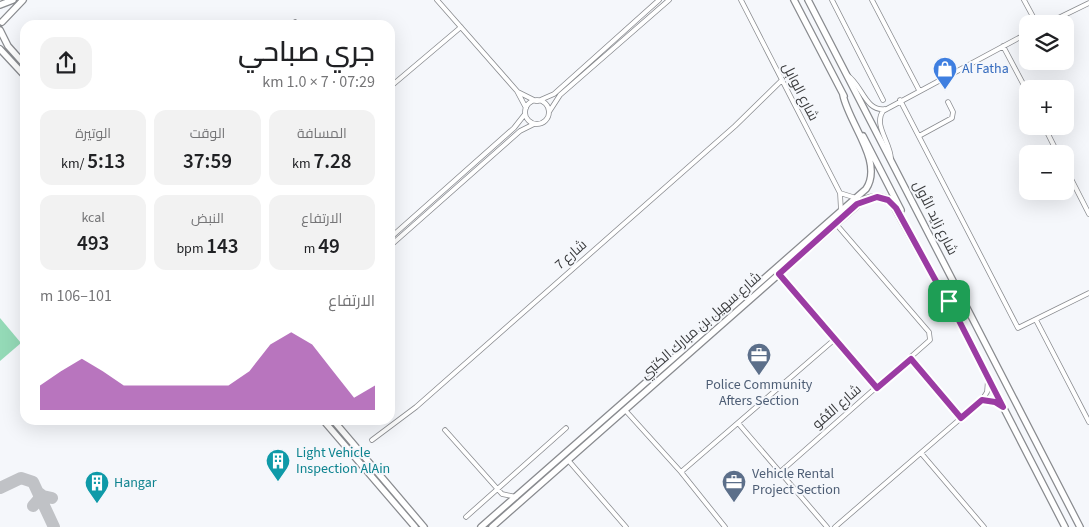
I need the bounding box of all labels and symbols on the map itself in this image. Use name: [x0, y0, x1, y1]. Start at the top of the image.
shop icon: Al Fatha: [932, 56, 958, 90]
street label: شارع الوابِل: [777, 59, 823, 125]
place label: Al Fatha: [962, 59, 1009, 79]
street label: شارع زايد الأول: [908, 177, 962, 259]
street label: شارع 7: [551, 235, 591, 275]
street label: شارع سهيل بن مبارك الكتبي: [636, 268, 767, 385]
pin: [928, 280, 970, 322]
office icon: Police Community Afters Section: [746, 342, 772, 376]
place label: Police Community Afters Section: [706, 375, 813, 411]
street label: شارع النُّمُو: [808, 380, 866, 434]
place label: Light Vehicle Inspection AlAin: [296, 443, 390, 479]
building icon: Light Vehicle Inspection AlAin: [265, 448, 291, 482]
place label: Vehicle Rental Project Section: [752, 464, 841, 500]
office icon: Vehicle Rental Project Section: [721, 469, 747, 503]
building icon: Hangar: [84, 470, 110, 504]
place label: Hangar: [114, 473, 157, 493]

